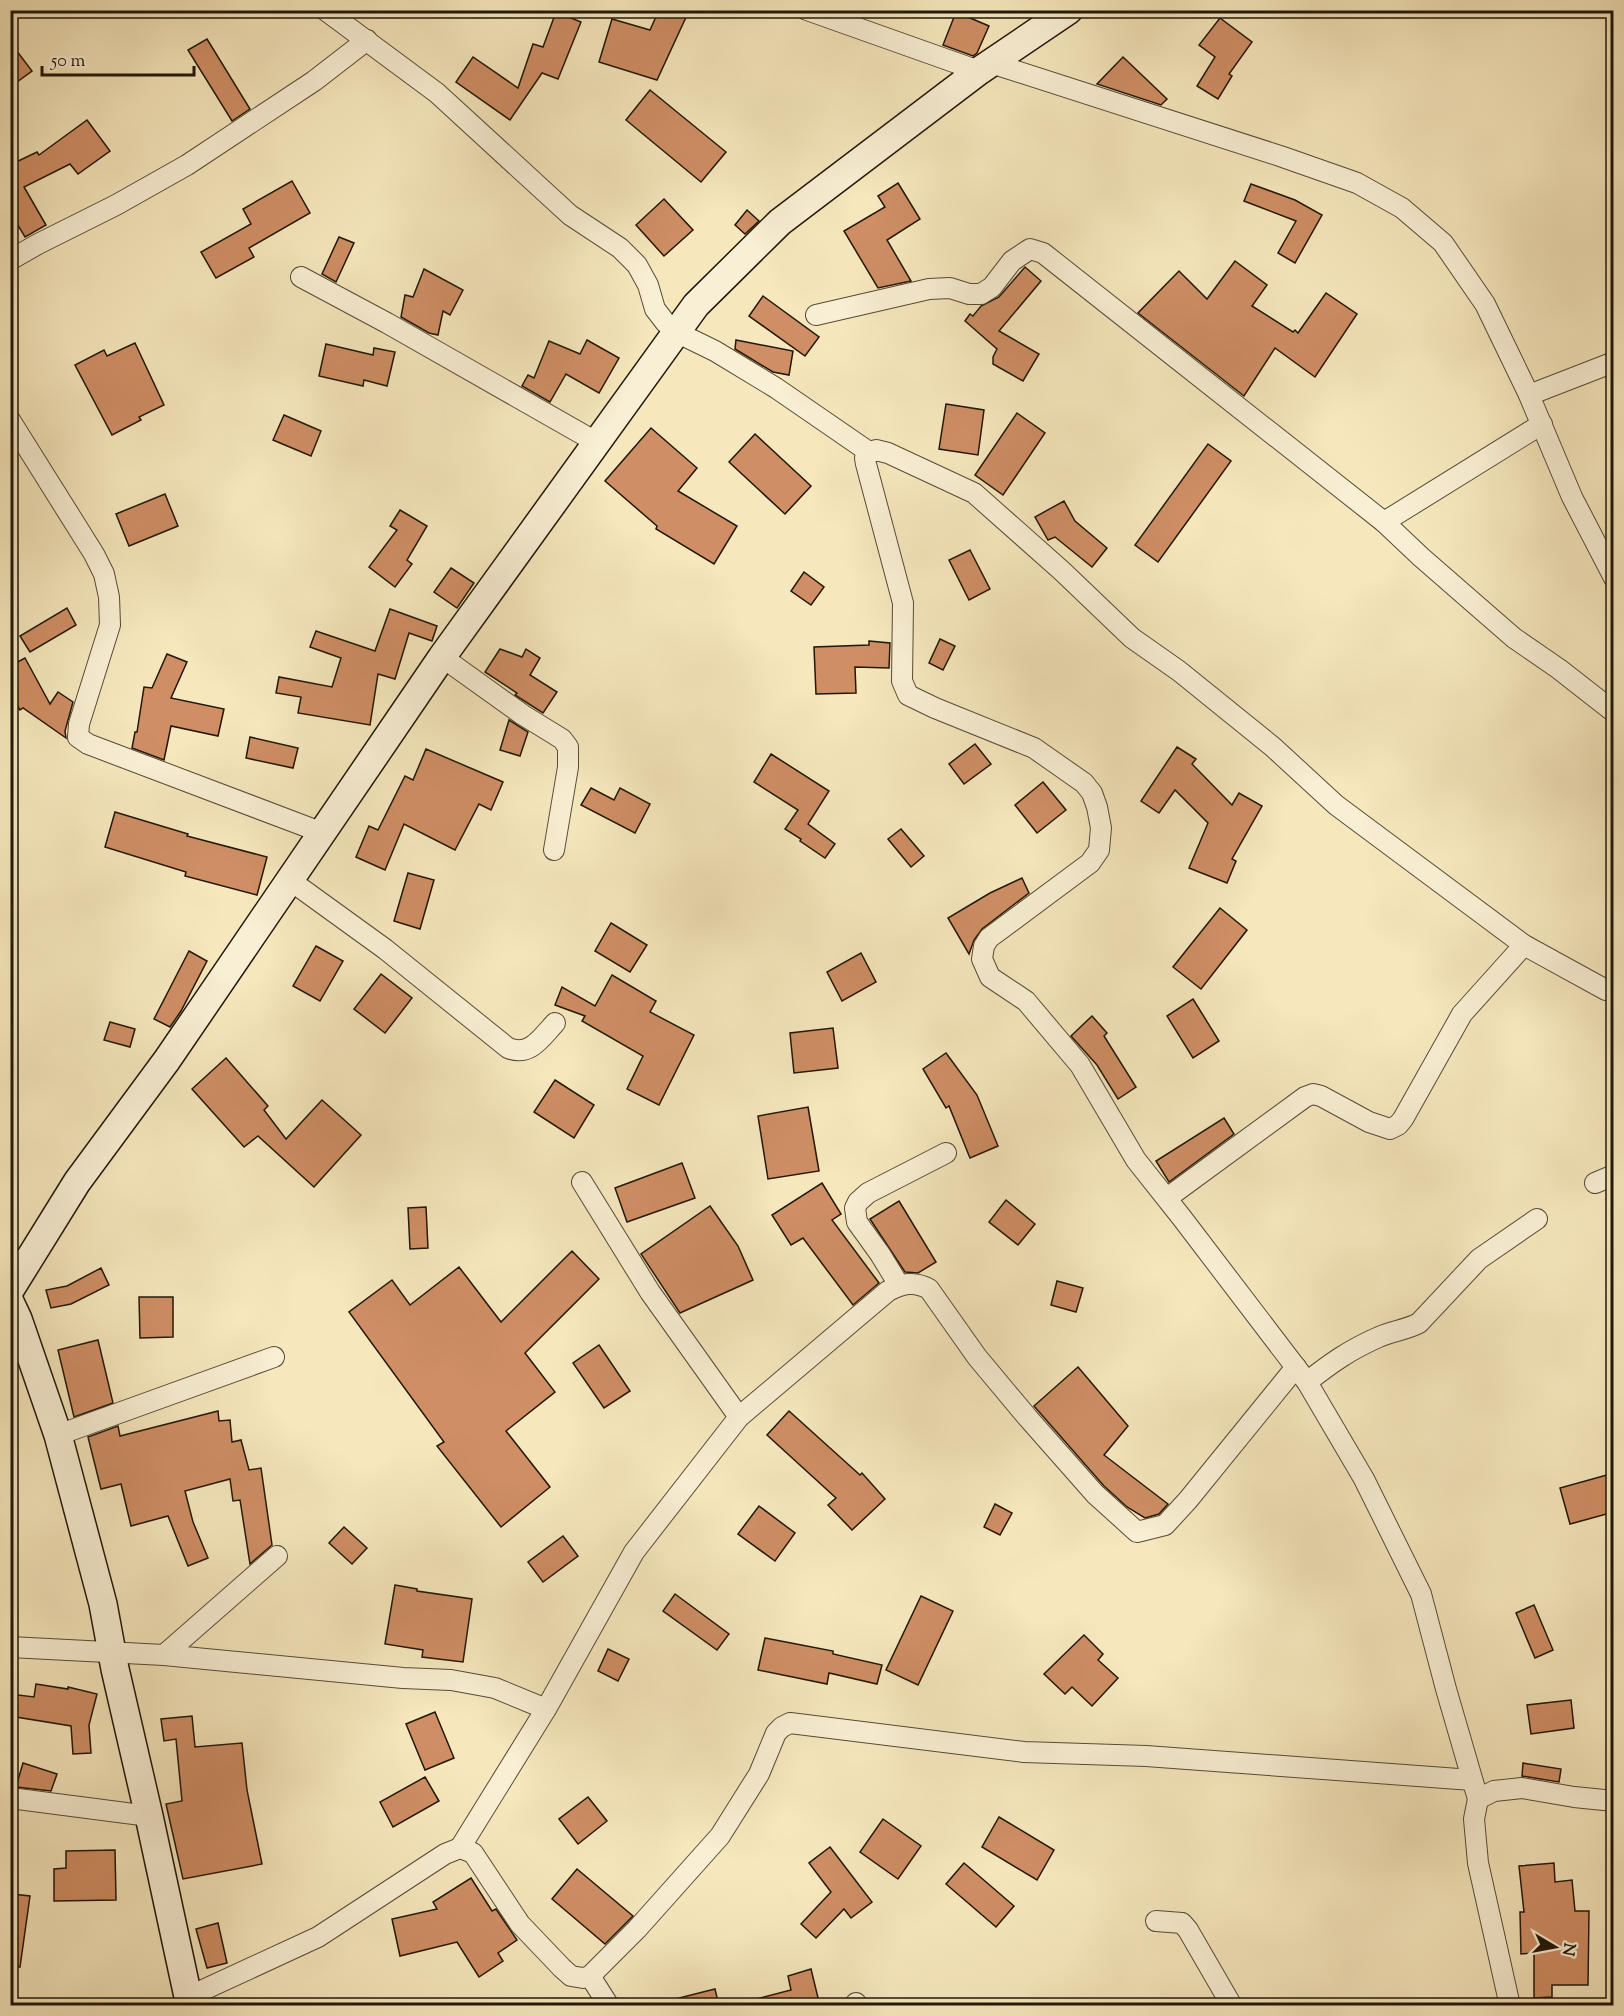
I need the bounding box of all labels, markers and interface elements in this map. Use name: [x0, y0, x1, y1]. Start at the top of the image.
scale bar: [42, 39, 194, 77]
text: 50 m: [50, 49, 86, 75]
north arrow: [1525, 1917, 1585, 1977]
text: N: [1555, 1941, 1580, 1958]

